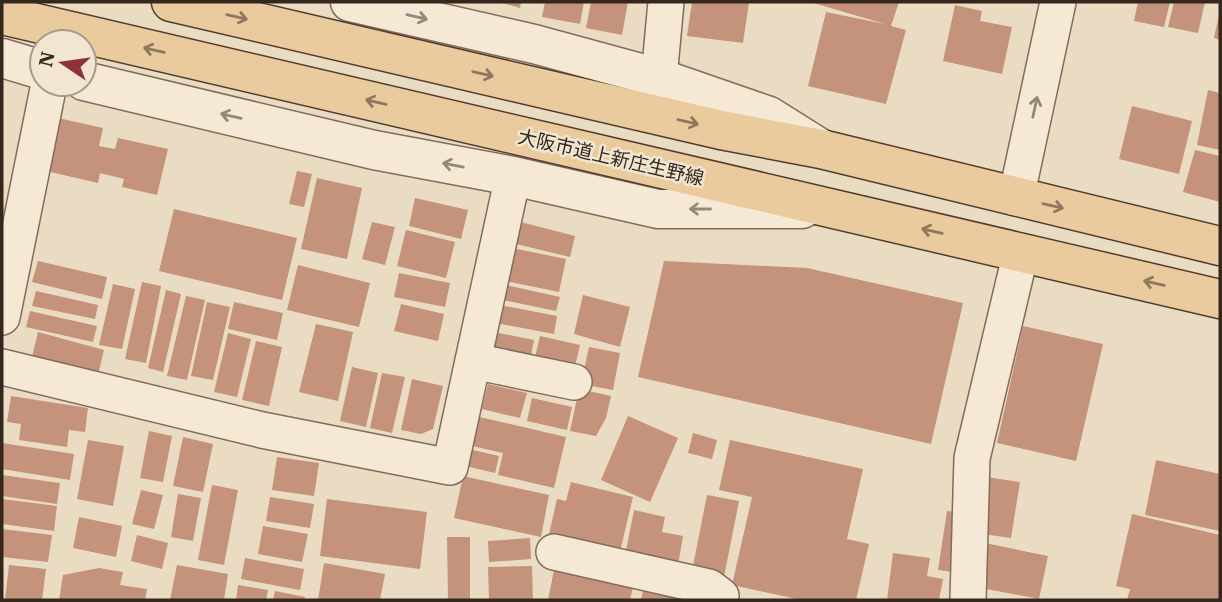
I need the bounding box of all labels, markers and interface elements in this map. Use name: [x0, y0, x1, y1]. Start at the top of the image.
one-way arrow: [225, 11, 248, 24]
one-way arrow: [405, 11, 428, 24]
north arrow: [28, 28, 98, 98]
one-way arrow: [143, 43, 166, 57]
text: N: [33, 49, 60, 69]
one-way arrow: [471, 69, 493, 82]
one-way arrow: [365, 95, 388, 108]
one-way arrow: [1029, 96, 1043, 119]
one-way arrow: [220, 109, 243, 122]
one-way arrow: [676, 116, 699, 129]
street label: 大阪市道上新庄生野線: [516, 124, 706, 190]
one-way arrow: [442, 158, 465, 171]
one-way arrow: [1041, 200, 1064, 214]
one-way arrow: [689, 202, 712, 216]
one-way arrow: [921, 224, 944, 237]
one-way arrow: [1143, 276, 1166, 289]

